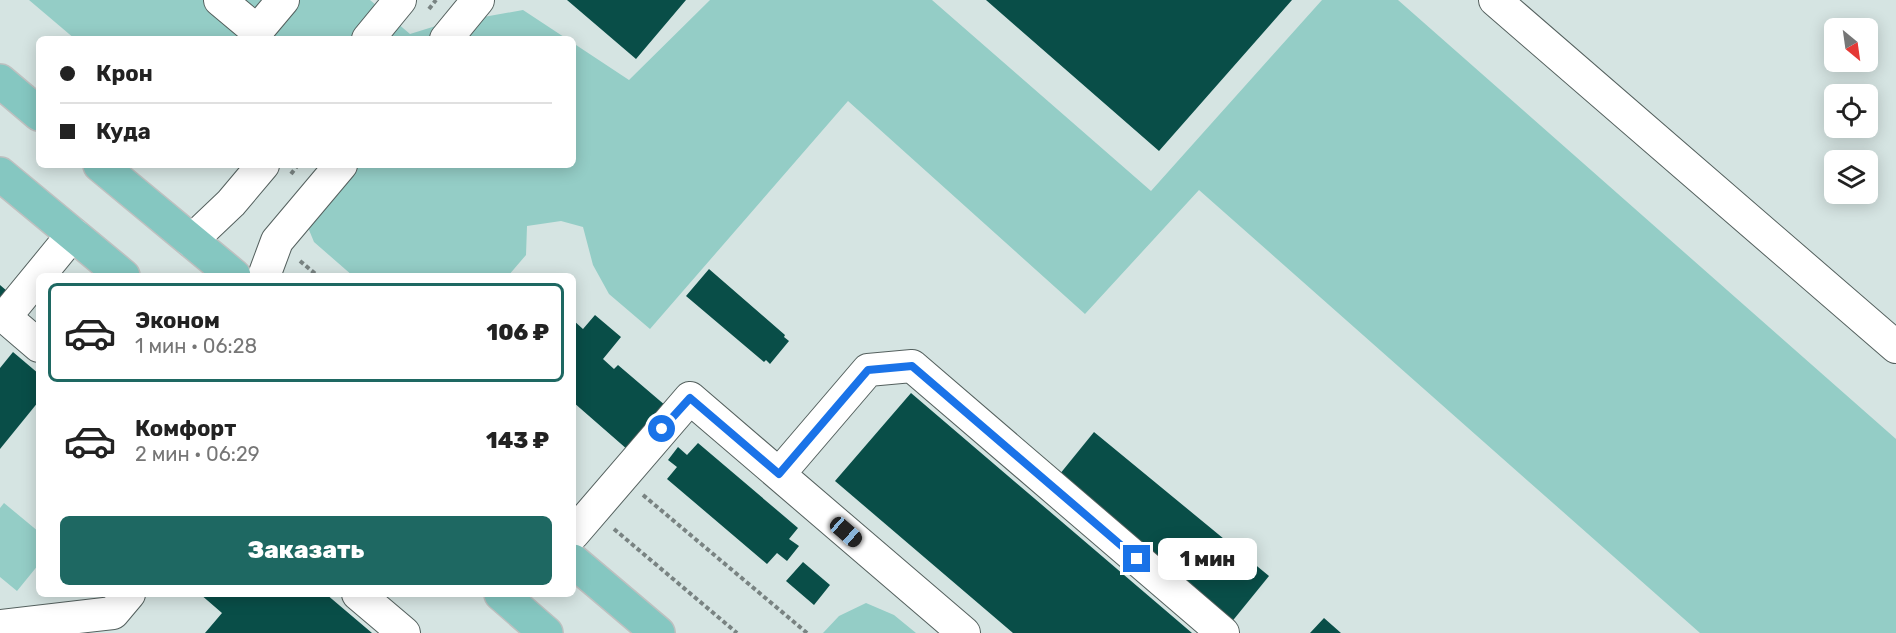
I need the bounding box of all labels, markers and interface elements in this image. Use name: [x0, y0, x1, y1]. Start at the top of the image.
north arrow: [1824, 18, 1878, 72]
map controls: [1824, 18, 1878, 204]
text: Крон: [96, 60, 153, 87]
button: locate: [1824, 84, 1878, 138]
text: Куда: [96, 118, 151, 145]
button: layers: [1824, 150, 1878, 204]
icon: car: [63, 306, 117, 360]
text: Эконом: [135, 307, 220, 334]
text: 106 ₽: [487, 319, 549, 346]
text: 1 мин · 06:28: [135, 334, 257, 358]
icon: car: [63, 414, 117, 468]
text: Комфорт: [135, 415, 236, 442]
route start: [648, 415, 675, 442]
text: 143 ₽: [486, 427, 549, 454]
text: 2 мин · 06:29: [135, 442, 260, 466]
car: [827, 513, 865, 551]
button: Заказать: [60, 516, 552, 585]
callout: 1 мин: [1158, 538, 1257, 580]
route end: [1123, 545, 1150, 572]
text: 1 мин: [1180, 547, 1235, 571]

